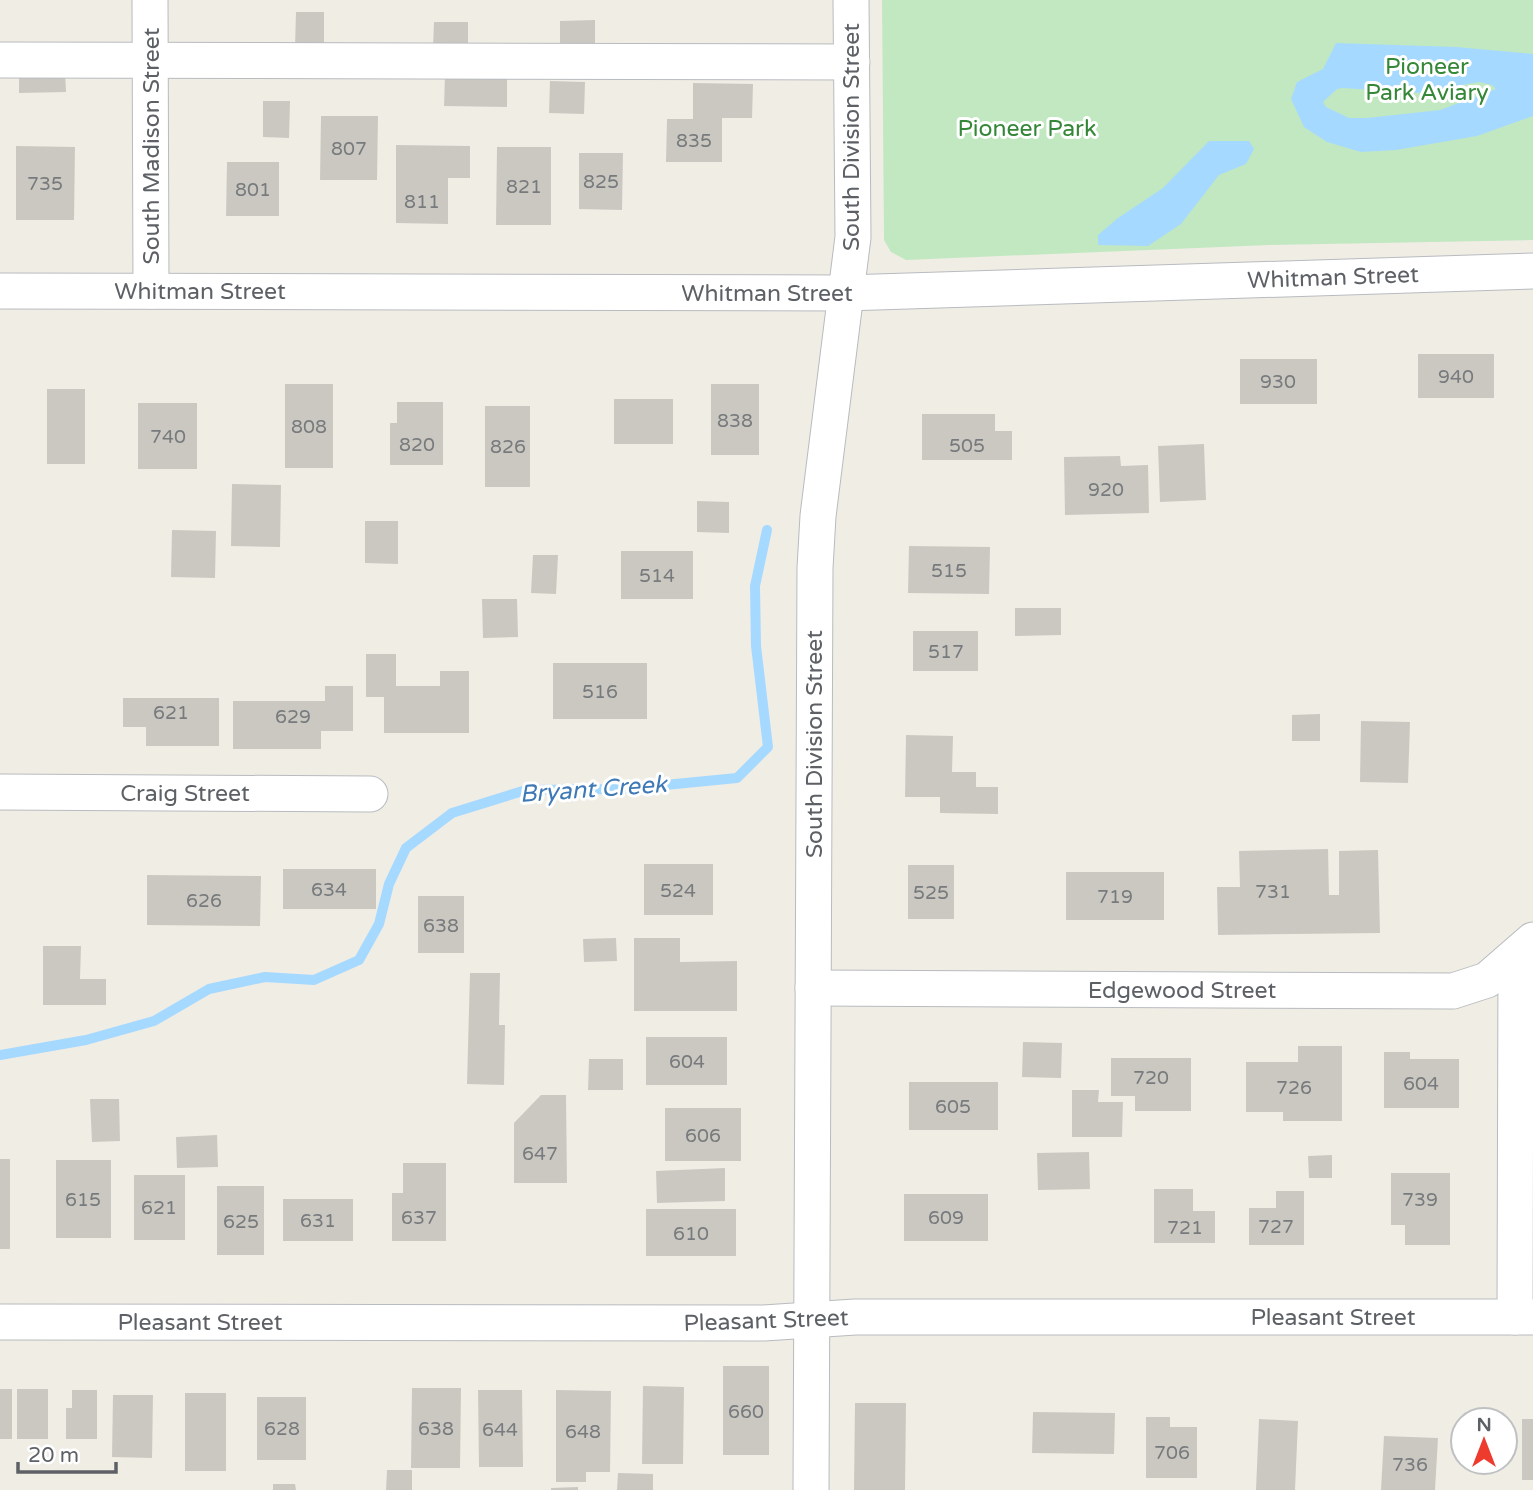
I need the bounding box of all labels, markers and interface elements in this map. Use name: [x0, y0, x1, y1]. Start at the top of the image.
street label: South Division Street: [838, 23, 866, 251]
street label: South Madison Street: [138, 27, 166, 265]
park label: Pioneer Park Aviary: [1365, 53, 1489, 107]
park label: Pioneer Park: [958, 115, 1096, 143]
house number: 835: [676, 130, 712, 152]
house number: 807: [331, 138, 367, 160]
house number: 825: [583, 171, 619, 193]
house number: 735: [27, 173, 63, 195]
house number: 821: [506, 176, 542, 198]
house number: 801: [235, 179, 271, 201]
house number: 811: [404, 191, 440, 213]
street label: Whitman Street: [1247, 261, 1419, 295]
street label: Whitman Street: [114, 278, 286, 306]
street label: Whitman Street: [681, 280, 853, 308]
house number: 940: [1438, 366, 1474, 388]
house number: 930: [1260, 371, 1296, 393]
house number: 838: [717, 410, 753, 432]
house number: 808: [291, 416, 327, 438]
house number: 740: [150, 426, 186, 448]
house number: 820: [399, 434, 435, 456]
house number: 505: [949, 435, 985, 457]
house number: 826: [490, 436, 526, 458]
house number: 920: [1088, 479, 1124, 501]
house number: 515: [931, 560, 967, 582]
house number: 514: [639, 565, 675, 587]
street label: South Division Street: [801, 630, 829, 858]
house number: 517: [928, 641, 964, 663]
house number: 516: [582, 681, 618, 703]
house number: 621: [153, 702, 189, 724]
house number: 629: [275, 706, 311, 728]
water label: Bryant Creek: [519, 770, 669, 809]
street label: Craig Street: [120, 780, 250, 808]
house number: 634: [311, 879, 347, 901]
house number: 524: [660, 880, 696, 902]
house number: 731: [1255, 881, 1291, 903]
house number: 525: [913, 882, 949, 904]
house number: 719: [1097, 886, 1133, 908]
house number: 626: [186, 890, 222, 912]
house number: 638: [423, 915, 459, 937]
street label: Edgewood Street: [1088, 977, 1276, 1005]
house number: 604: [669, 1051, 705, 1073]
house number: 720: [1133, 1067, 1169, 1089]
house number: 604: [1403, 1073, 1439, 1095]
house number: 726: [1276, 1077, 1312, 1099]
house number: 605: [935, 1096, 971, 1118]
house number: 606: [685, 1125, 721, 1147]
house number: 647: [522, 1143, 558, 1165]
house number: 615: [65, 1189, 101, 1211]
house number: 739: [1402, 1189, 1438, 1211]
house number: 621: [141, 1197, 177, 1219]
house number: 637: [401, 1207, 437, 1229]
house number: 609: [928, 1207, 964, 1229]
house number: 631: [300, 1210, 336, 1232]
house number: 625: [223, 1211, 259, 1233]
house number: 727: [1258, 1216, 1294, 1238]
house number: 721: [1167, 1217, 1203, 1239]
house number: 610: [673, 1223, 709, 1245]
street label: Pleasant Street: [683, 1304, 849, 1338]
street label: Pleasant Street: [1250, 1304, 1416, 1332]
street label: Pleasant Street: [117, 1309, 283, 1337]
house number: 660: [728, 1401, 764, 1423]
north arrow: [1449, 1406, 1519, 1476]
text: N: [1476, 1414, 1492, 1436]
house number: 628: [264, 1418, 300, 1440]
house number: 638: [418, 1418, 454, 1440]
house number: 644: [482, 1419, 518, 1441]
house number: 648: [565, 1421, 601, 1443]
scale bar: [18, 1430, 116, 1474]
house number: 706: [1154, 1442, 1190, 1464]
text: 20 m: [28, 1443, 79, 1468]
house number: 736: [1392, 1454, 1428, 1476]

